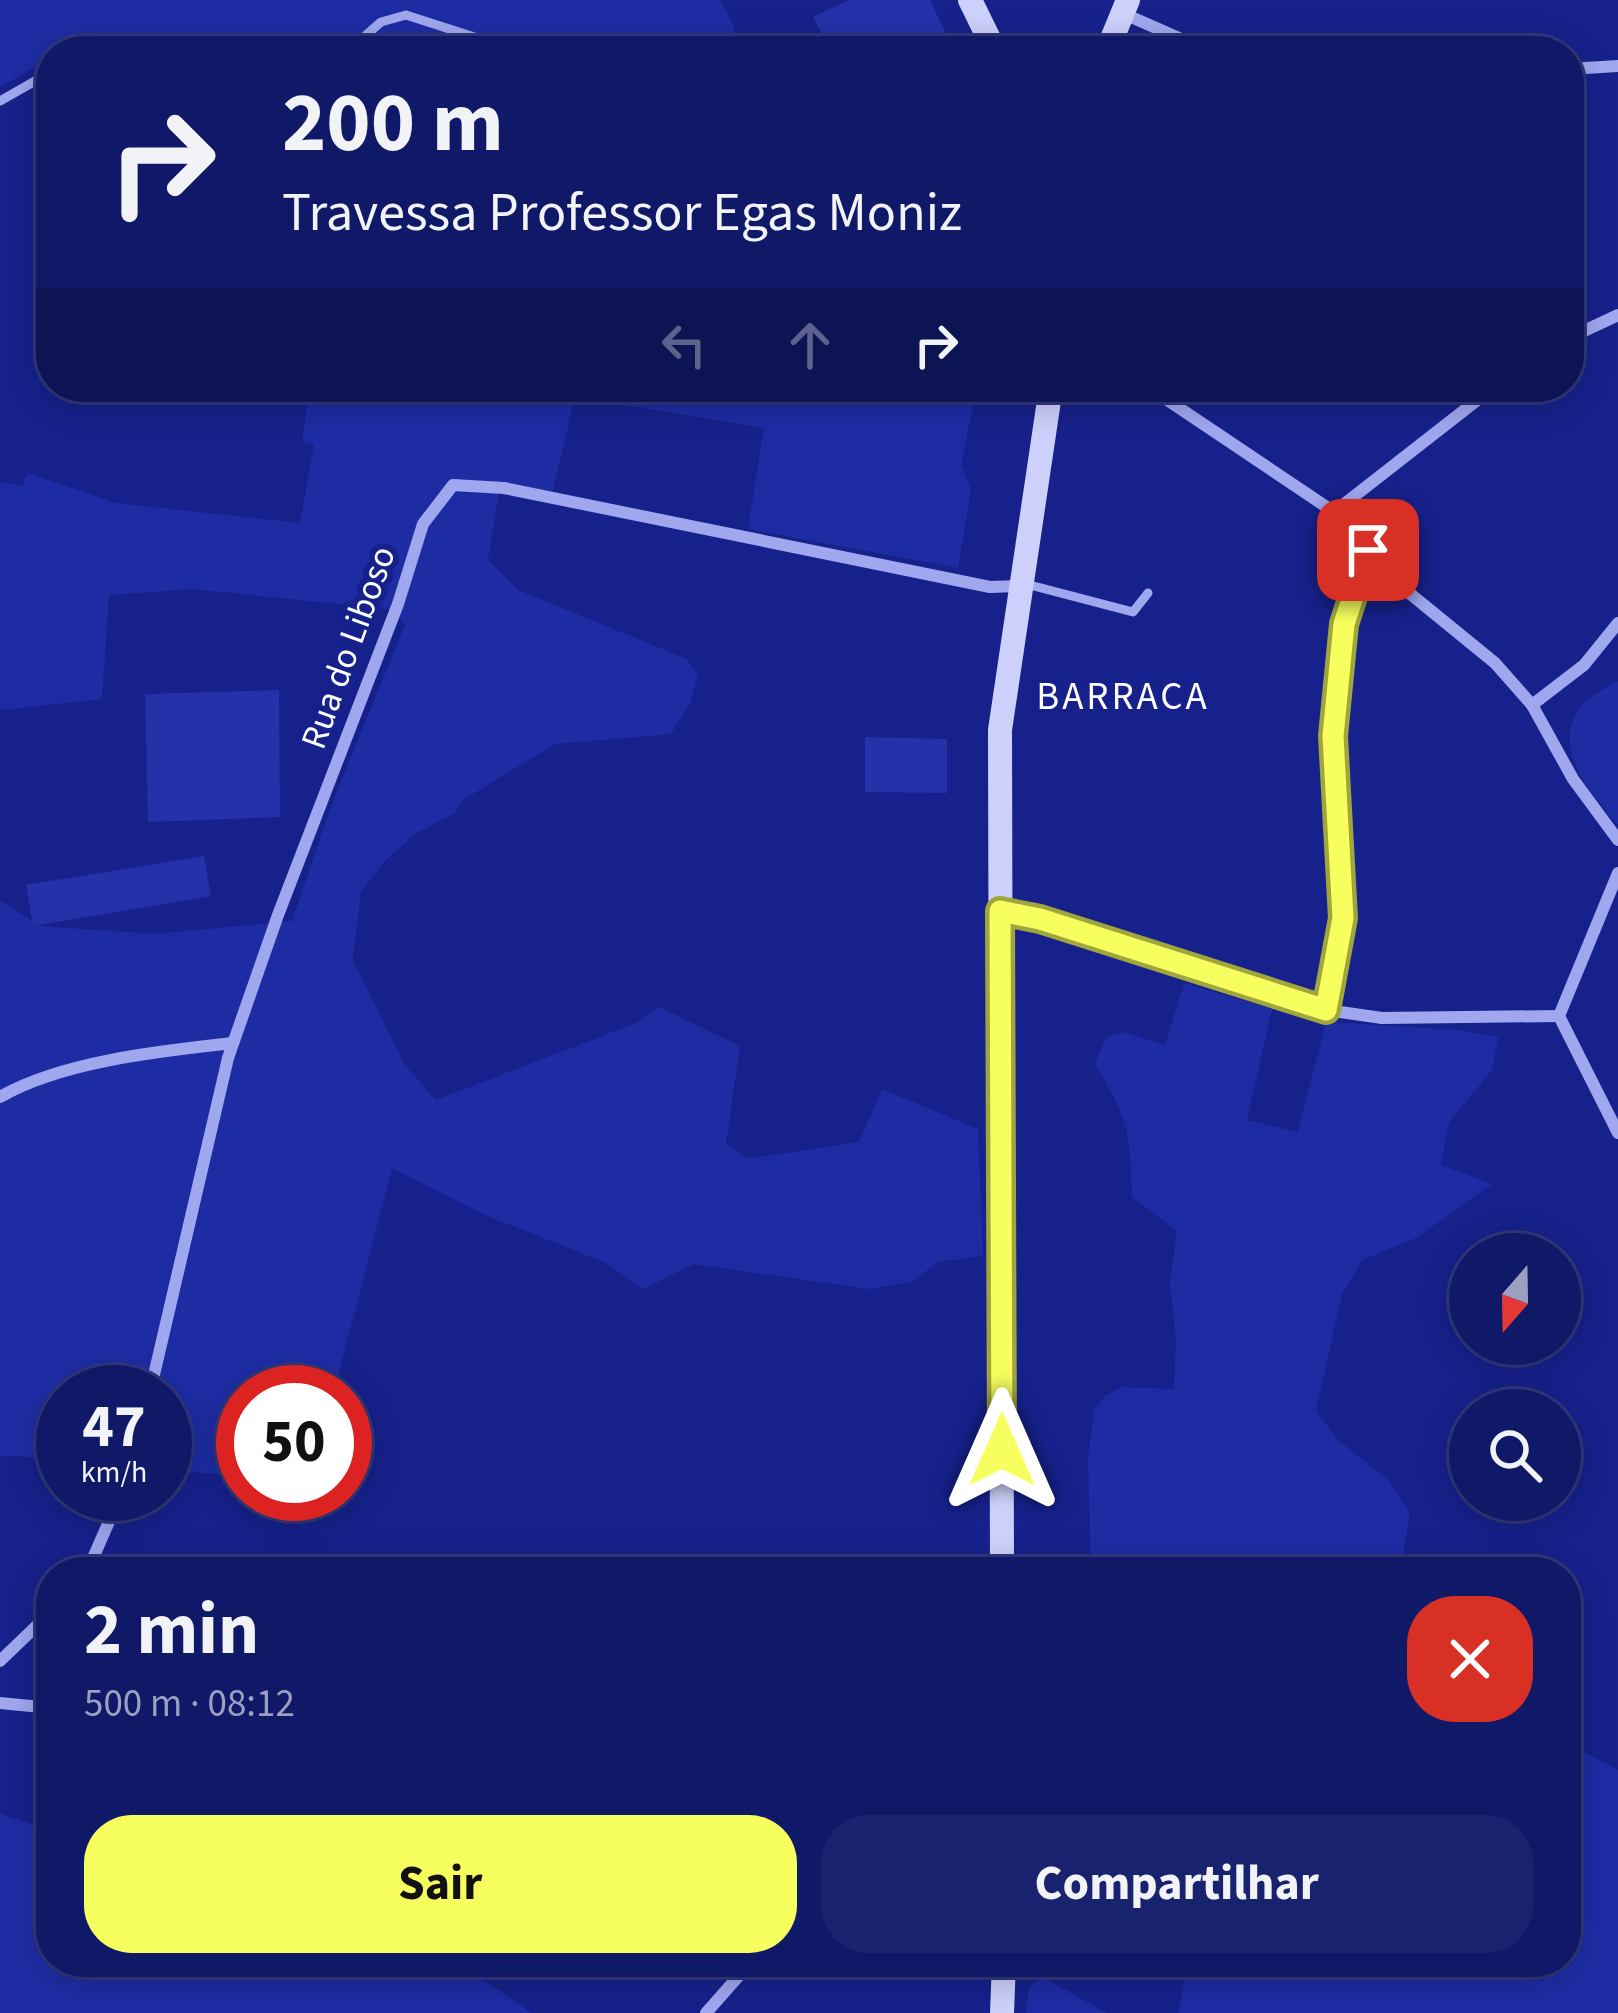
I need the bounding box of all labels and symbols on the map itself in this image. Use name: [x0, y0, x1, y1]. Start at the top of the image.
pin: [1317, 499, 1419, 601]
street label: Rua do Liboso: [288, 539, 409, 756]
district label: BARRACA: [1036, 669, 1210, 725]
north arrow: [1449, 1233, 1581, 1365]
speed limit sign: 50: [216, 1365, 372, 1521]
position arrow: [939, 1387, 1065, 1513]

